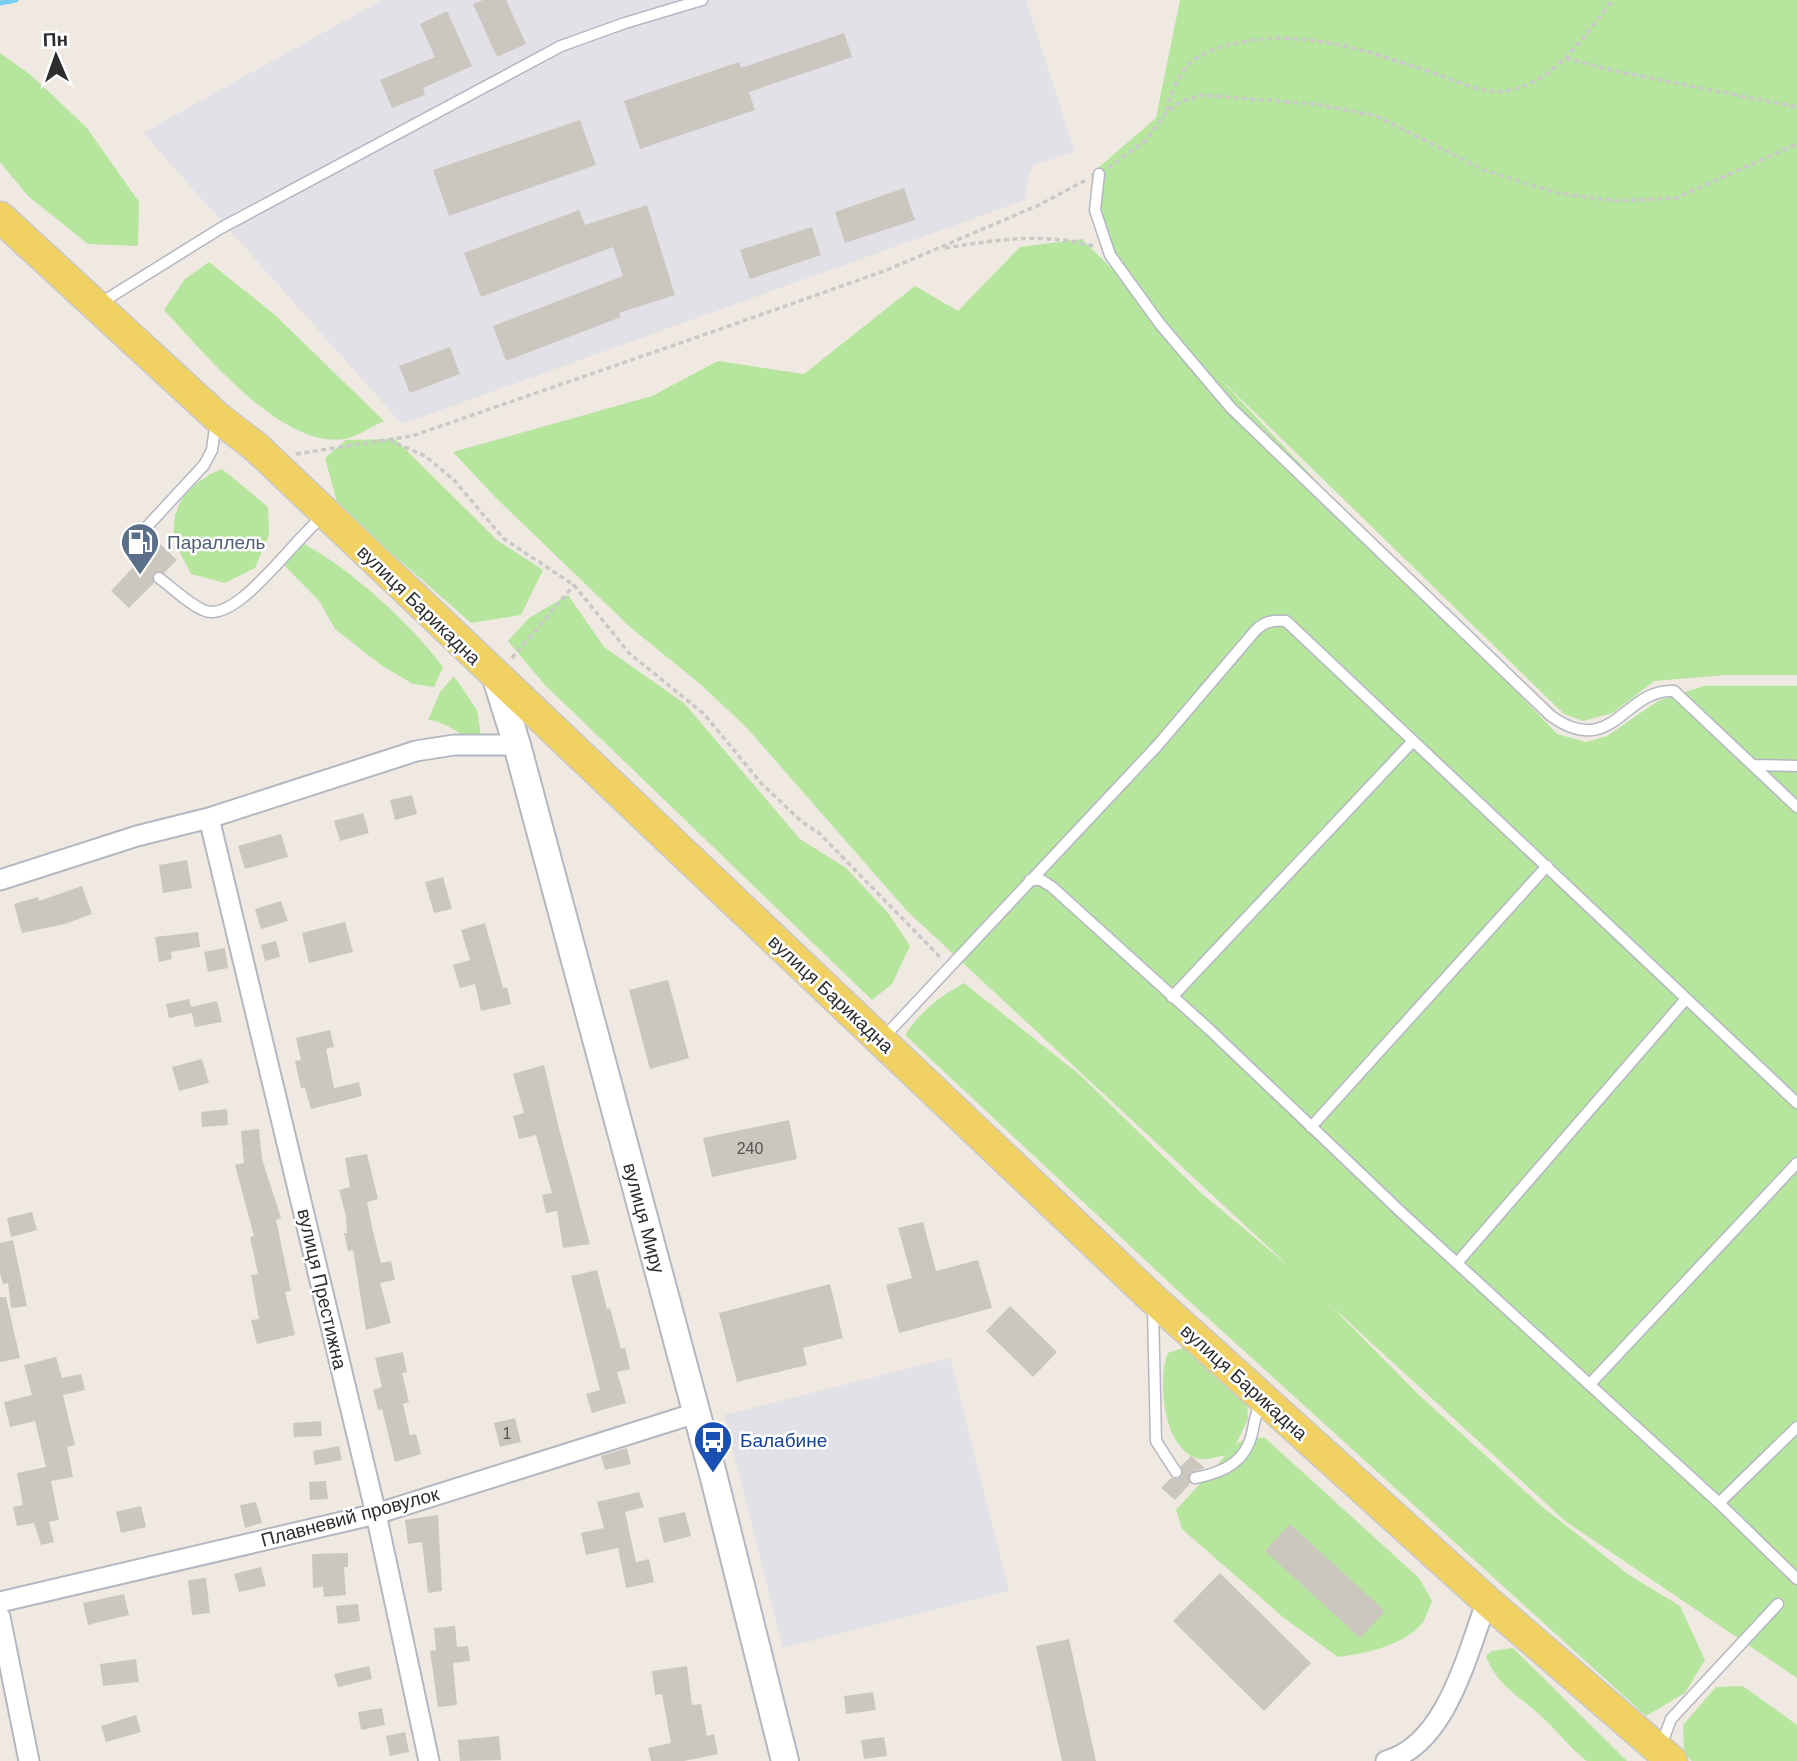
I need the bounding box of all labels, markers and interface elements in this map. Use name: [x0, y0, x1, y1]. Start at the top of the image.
north arrow: [21, 21, 91, 91]
text: Пн: [42, 29, 68, 50]
fuel station icon: Параллель: [119, 521, 161, 576]
place label: Параллель: [167, 532, 266, 553]
street label: вулиця Барикадна: [353, 541, 485, 669]
street label: вулиця Барикадна: [764, 931, 898, 1057]
house number: 240: [737, 1140, 763, 1157]
street label: вулиця Миру: [619, 1161, 669, 1276]
street label: вулиця Престижна: [293, 1207, 351, 1372]
street label: вулиця Барикадна: [1177, 1320, 1312, 1444]
bus stop icon: Балабине: [692, 1419, 734, 1474]
house number: 1: [503, 1425, 512, 1442]
place label: Балабине: [740, 1430, 827, 1451]
street label: Плавневий провулок: [259, 1483, 442, 1551]

